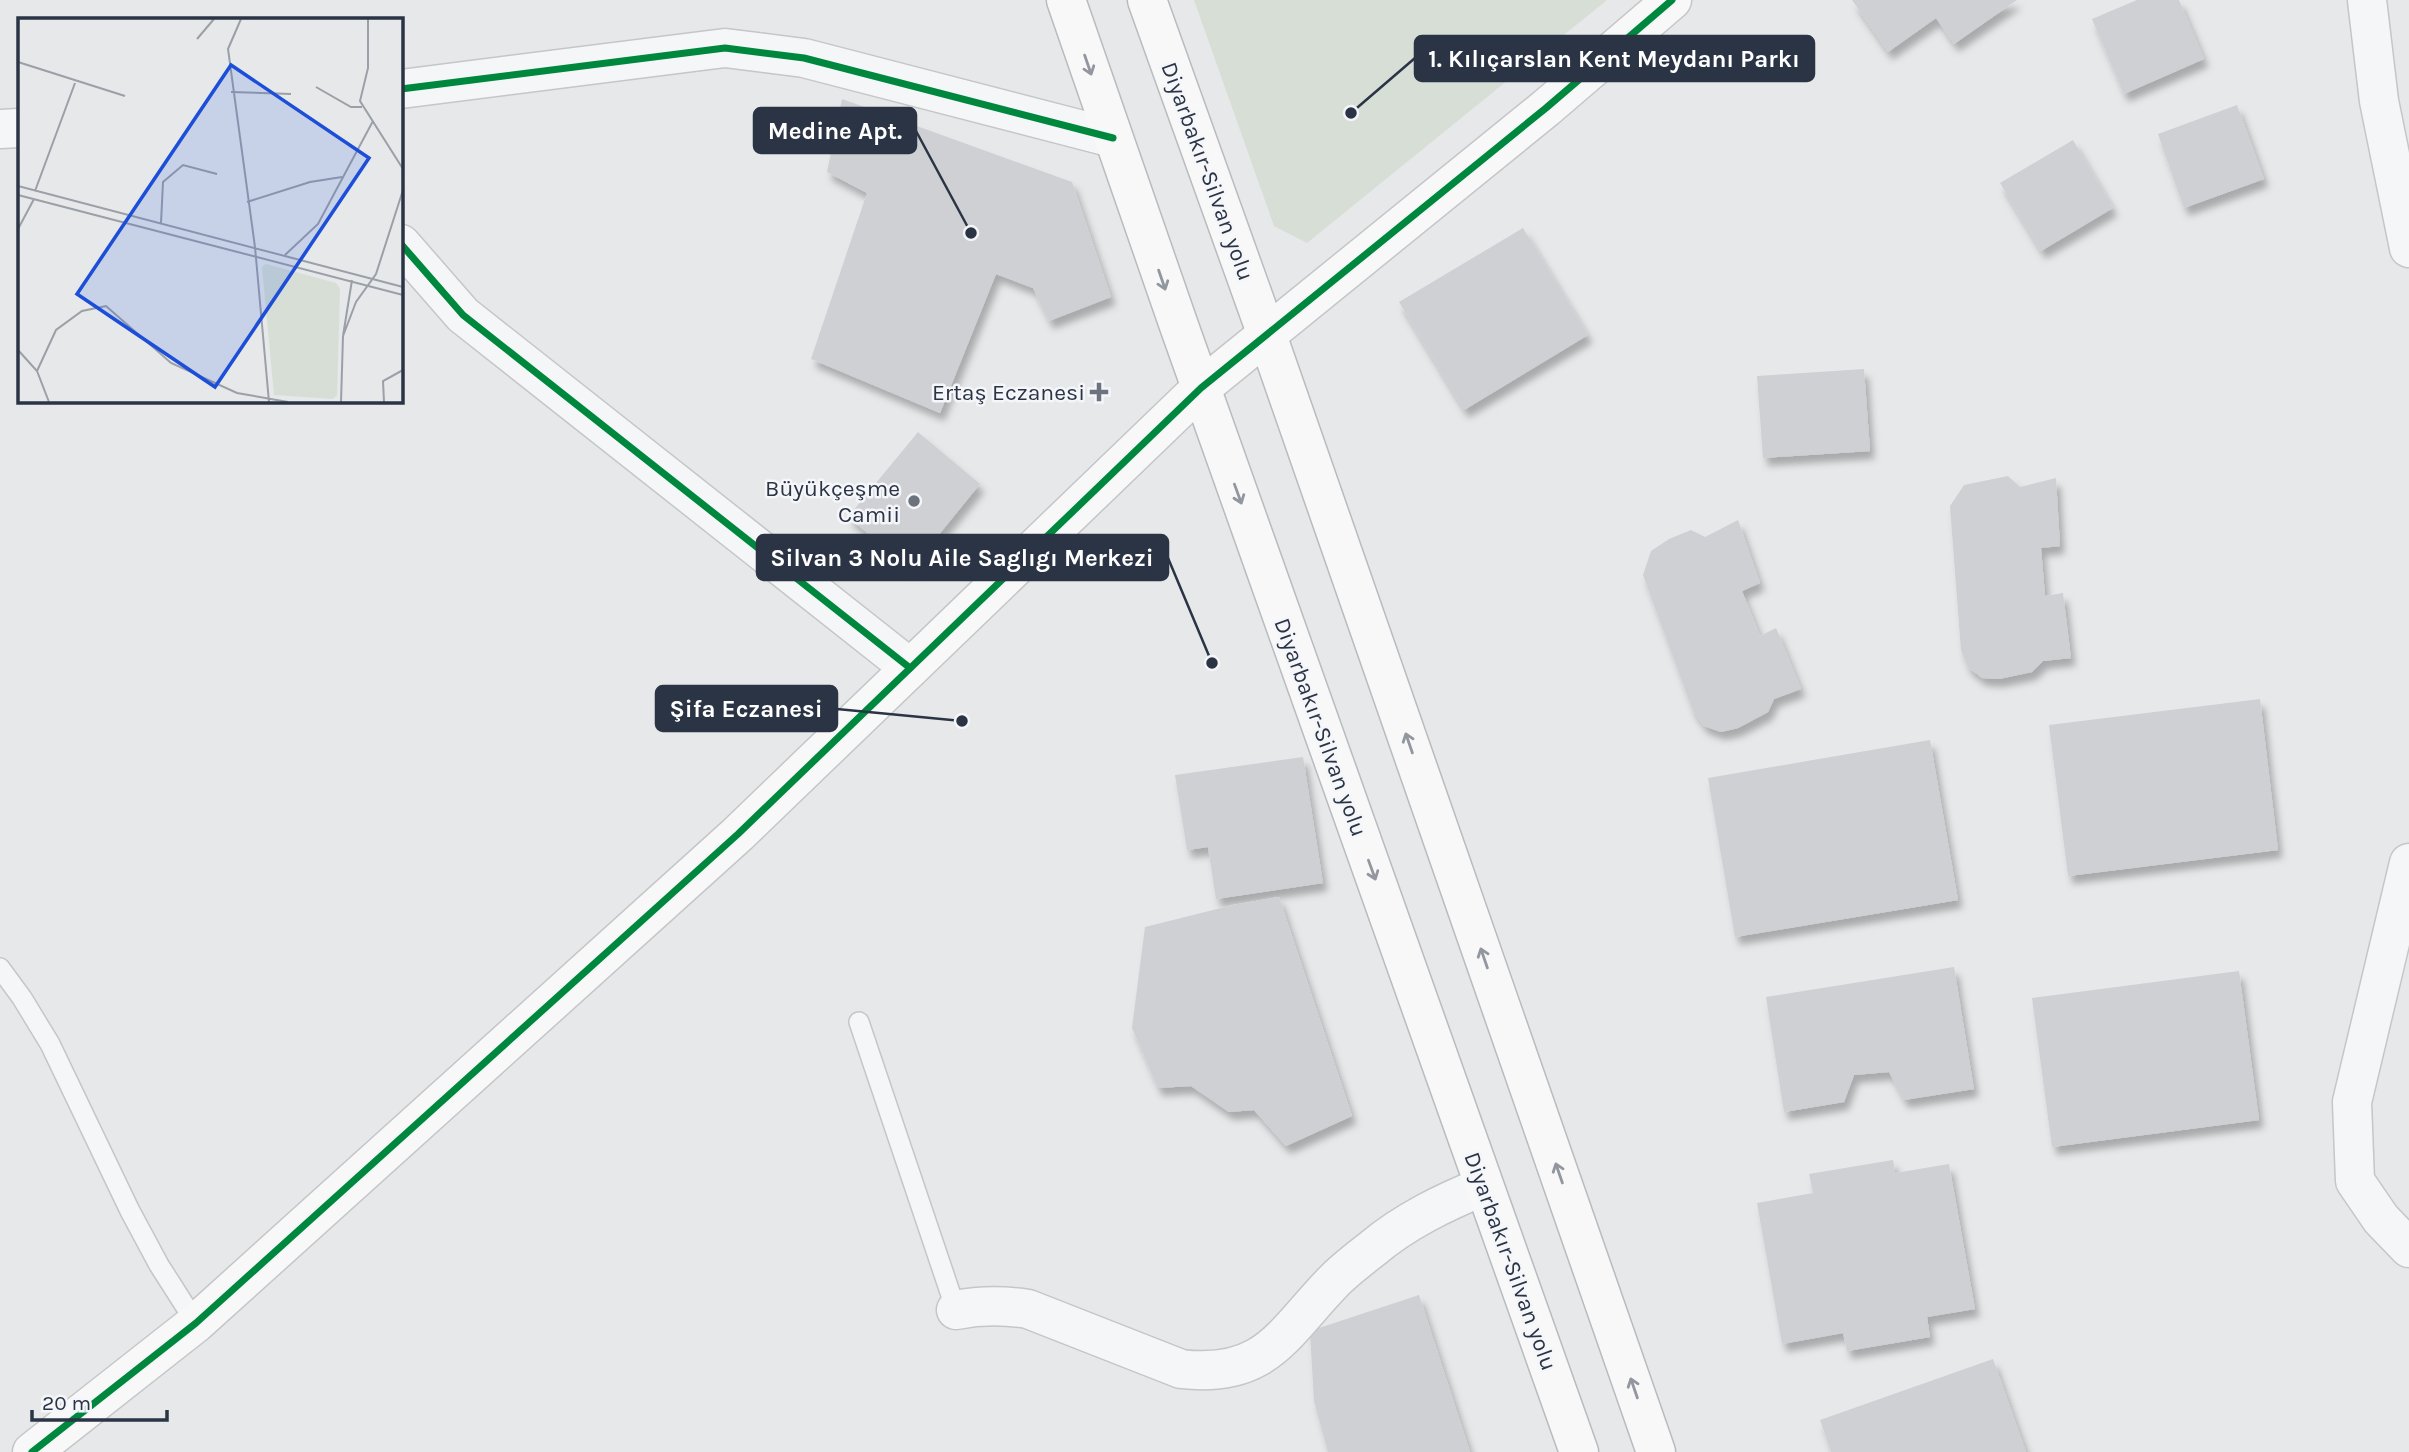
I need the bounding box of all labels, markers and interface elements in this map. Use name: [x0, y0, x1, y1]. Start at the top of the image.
inset map: [18, 18, 402, 402]
callout: 1. Kılıçarslan Kent Meydanı Parkı: [1415, 36, 1814, 81]
text: 1. Kılıçarslan Kent Meydanı Parkı: [1428, 45, 1800, 73]
one-way arrow: [1083, 53, 1095, 75]
street label: Diyarbakır-Silvan yolu: [1155, 58, 1260, 284]
callout: Medine Apt.: [754, 108, 916, 153]
text: Medine Apt.: [768, 117, 902, 145]
one-way arrow: [1157, 268, 1169, 290]
place label: Ertaş Eczanesi: [932, 379, 1085, 406]
marker: Ertaş Eczanesi: [1091, 384, 1107, 400]
place label: Büyükçeşme Camii: [765, 475, 900, 528]
one-way arrow: [1232, 483, 1245, 505]
marker: Büyükçeşme Camii: [906, 493, 922, 509]
callout: Silvan 3 Nolu Aile Saglıgı Merkezi: [757, 535, 1168, 580]
text: Silvan 3 Nolu Aile Saglıgı Merkezi: [770, 544, 1154, 572]
street label: Diyarbakır-Silvan yolu: [1268, 614, 1373, 840]
callout: Şifa Eczanesi: [656, 686, 837, 731]
text: Şifa Eczanesi: [669, 695, 823, 723]
one-way arrow: [1402, 732, 1415, 754]
one-way arrow: [1367, 858, 1379, 880]
one-way arrow: [1477, 947, 1489, 969]
street label: Diyarbakır-Silvan yolu: [1458, 1148, 1563, 1374]
one-way arrow: [1552, 1162, 1564, 1184]
one-way arrow: [1627, 1377, 1639, 1399]
scale bar: [32, 1378, 166, 1422]
text: 20 m: [42, 1391, 91, 1415]

